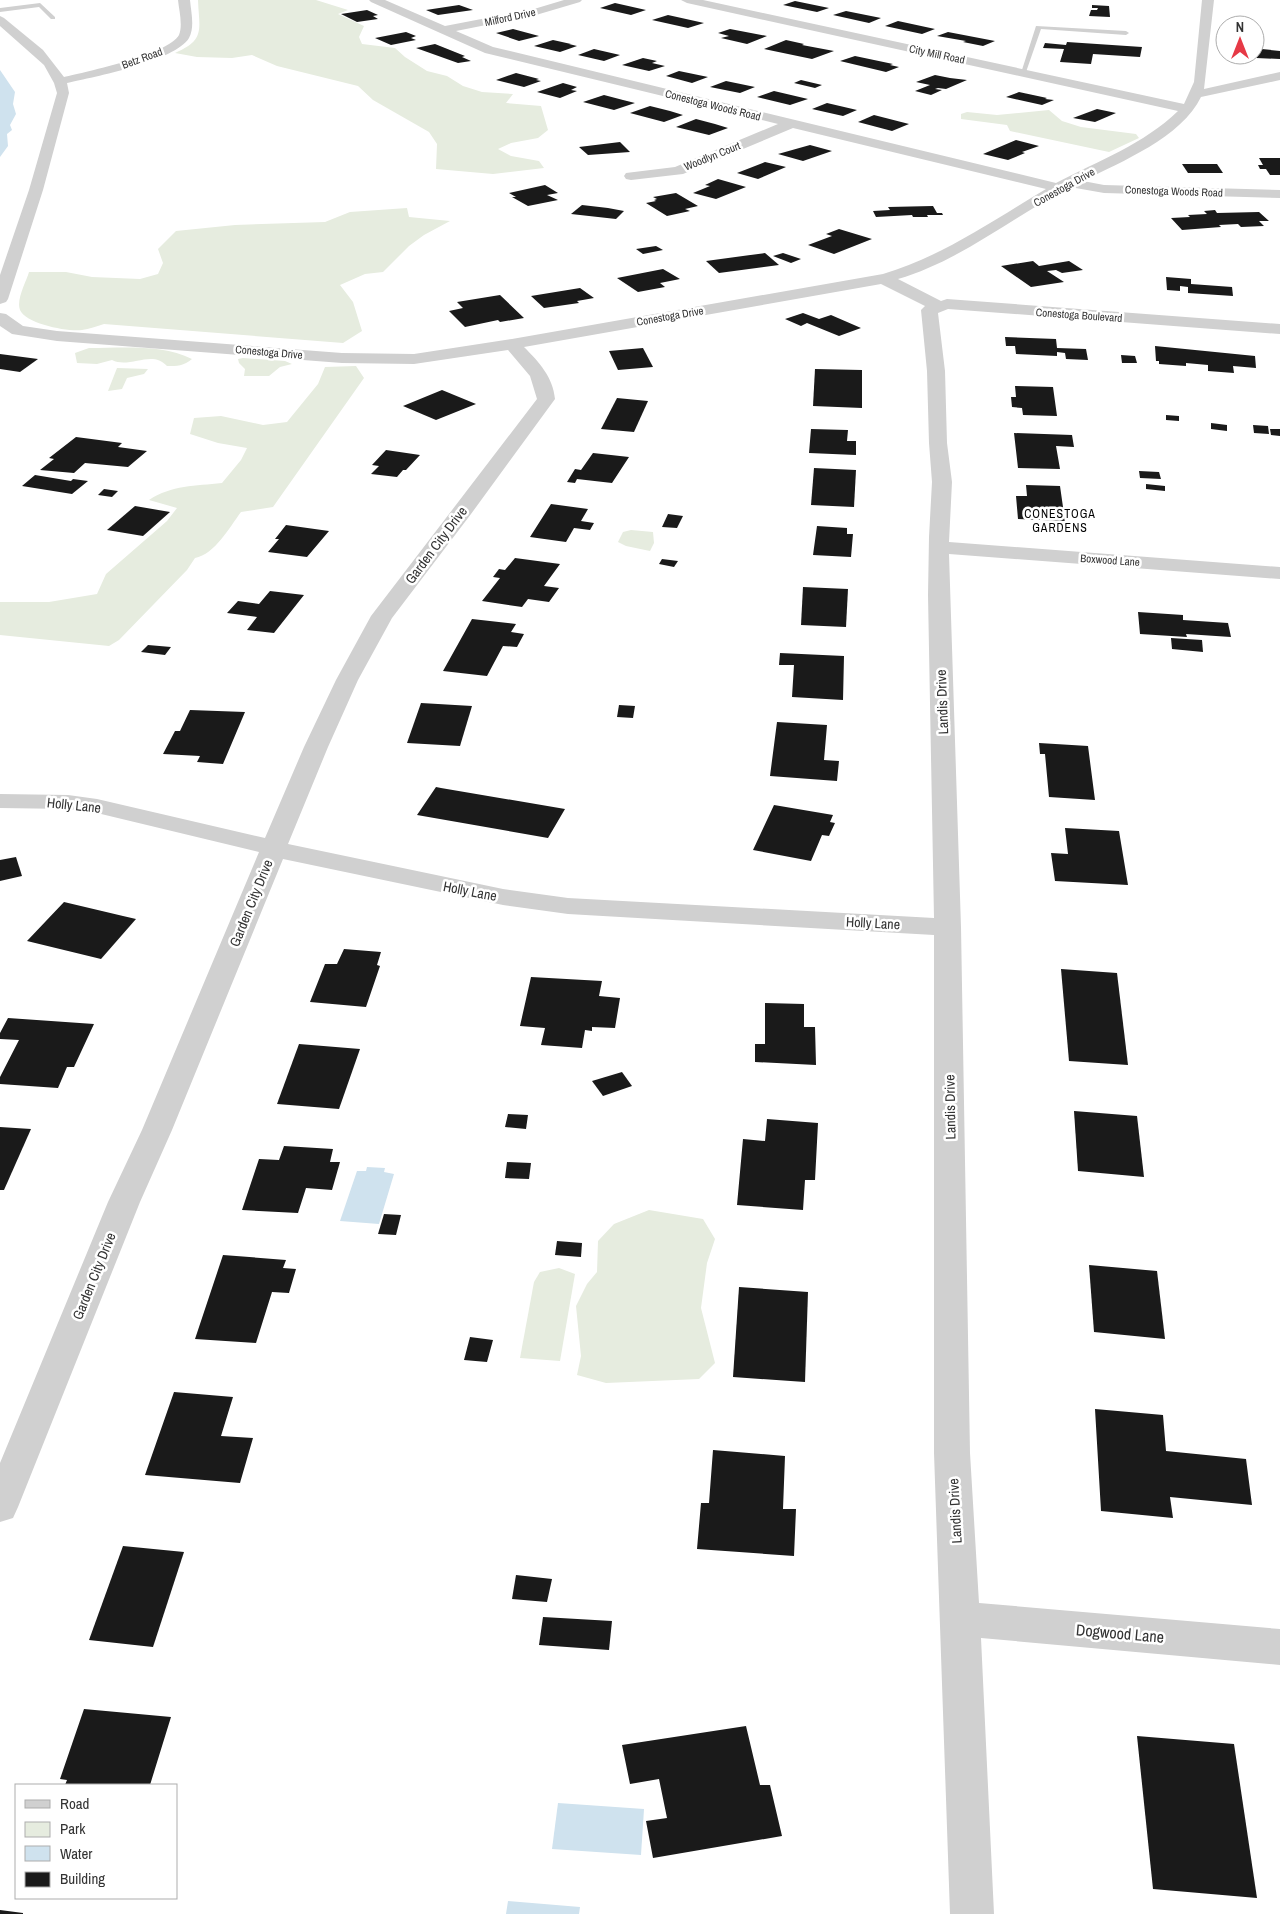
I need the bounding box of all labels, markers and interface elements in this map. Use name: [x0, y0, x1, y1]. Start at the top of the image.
street label: Milford Drive: [483, 5, 537, 29]
north arrow: [1215, 15, 1265, 65]
text: N: [1236, 18, 1244, 36]
street label: City Mill Road: [908, 41, 966, 67]
street label: Betz Road: [120, 44, 164, 72]
street label: Conestoga Woods Road: [664, 86, 762, 124]
street label: Woodlyn Court: [682, 138, 743, 174]
street label: Conestoga Drive: [1031, 164, 1097, 210]
street label: Conestoga Woods Road: [1125, 182, 1223, 200]
street label: Conestoga Drive: [635, 303, 705, 329]
street label: Conestoga Boulevard: [1035, 305, 1123, 325]
street label: Conestoga Drive: [235, 342, 303, 362]
street label: Garden City Drive: [401, 503, 471, 587]
district label: CONESTOGA GARDENS: [1024, 506, 1096, 536]
street label: Boxwood Lane: [1080, 551, 1140, 569]
street label: Landis Drive: [932, 669, 952, 735]
street label: Holly Lane: [46, 793, 102, 817]
street label: Garden City Drive: [225, 857, 277, 949]
street label: Holly Lane: [442, 877, 498, 905]
street label: Holly Lane: [845, 913, 901, 933]
street label: Landis Drive: [940, 1074, 960, 1140]
street label: Garden City Drive: [68, 1230, 120, 1322]
street label: Landis Drive: [944, 1478, 966, 1544]
street label: Dogwood Lane: [1075, 1618, 1165, 1648]
legend: [15, 1784, 178, 1899]
text: Road: [60, 1793, 89, 1814]
text: Park: [60, 1818, 86, 1839]
text: Water: [60, 1843, 92, 1864]
text: Building: [60, 1868, 105, 1889]

